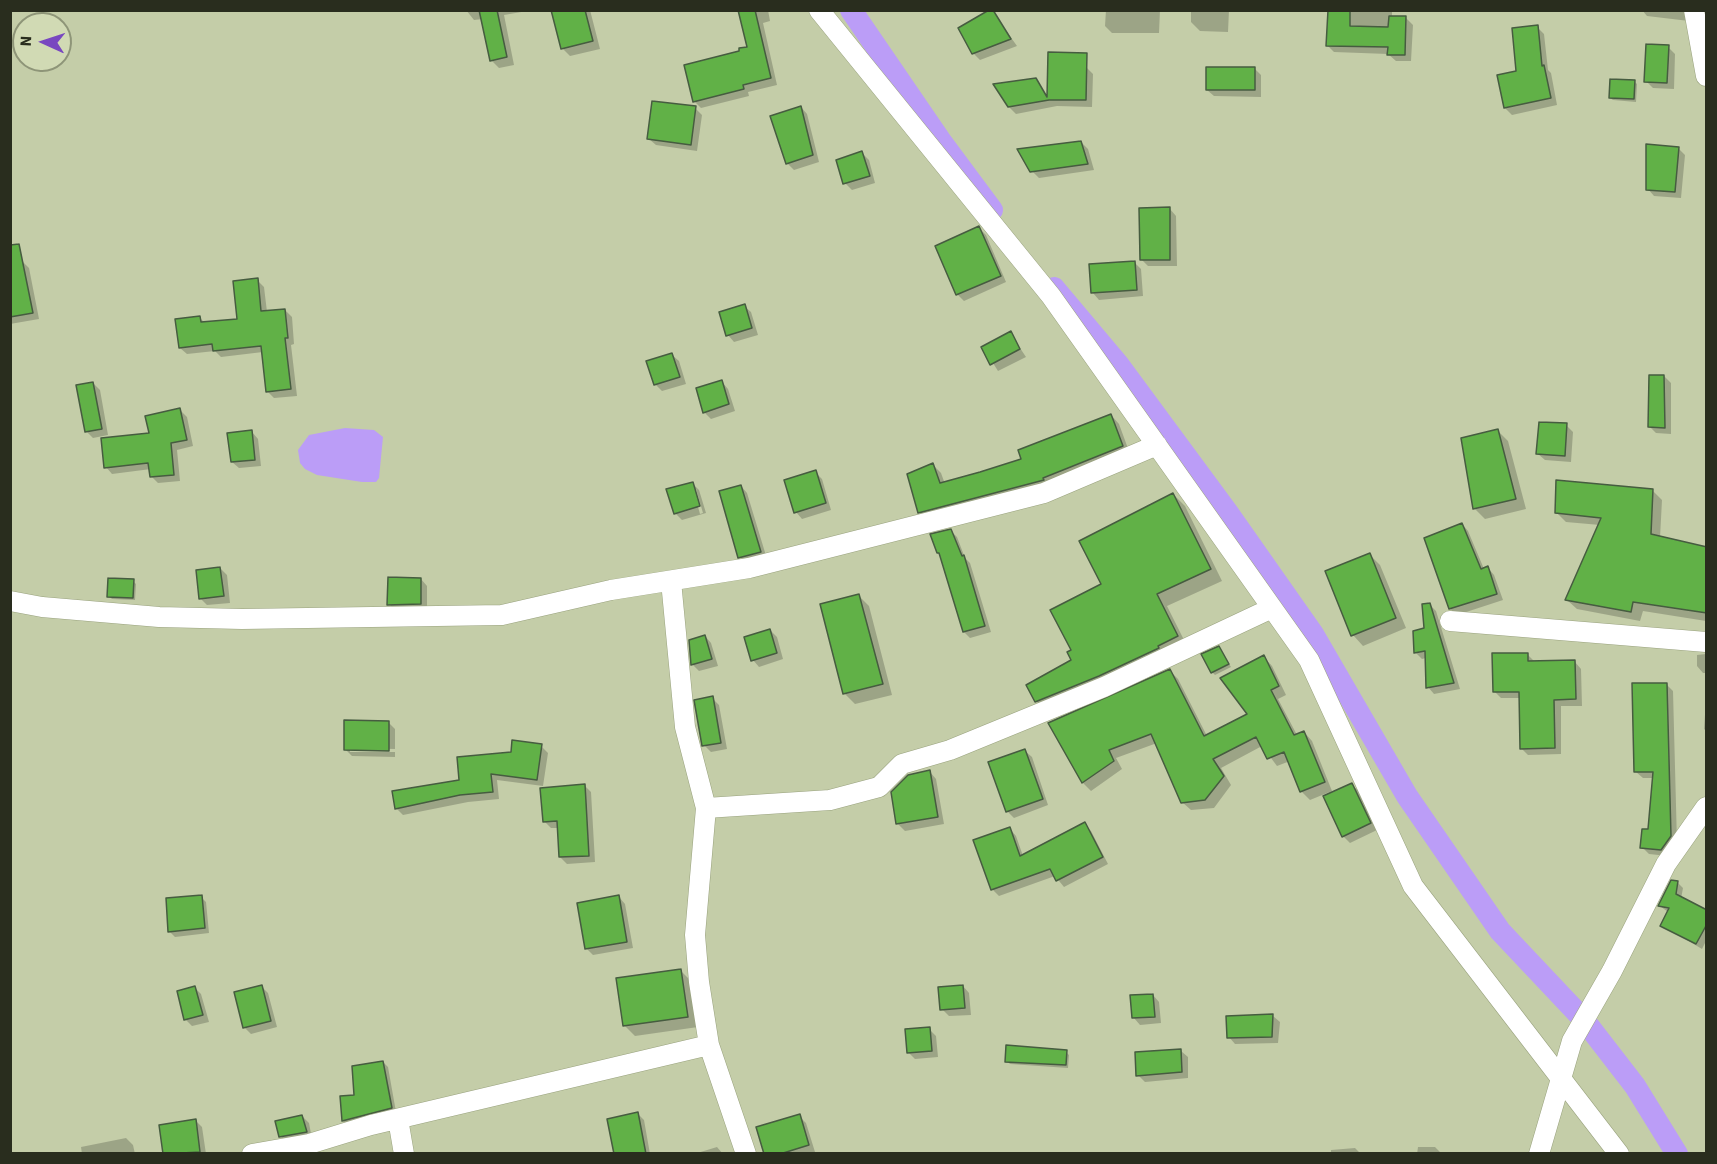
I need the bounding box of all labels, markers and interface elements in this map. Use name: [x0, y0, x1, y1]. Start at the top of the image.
north arrow: [12, 12, 72, 72]
text: N: [15, 35, 37, 47]

